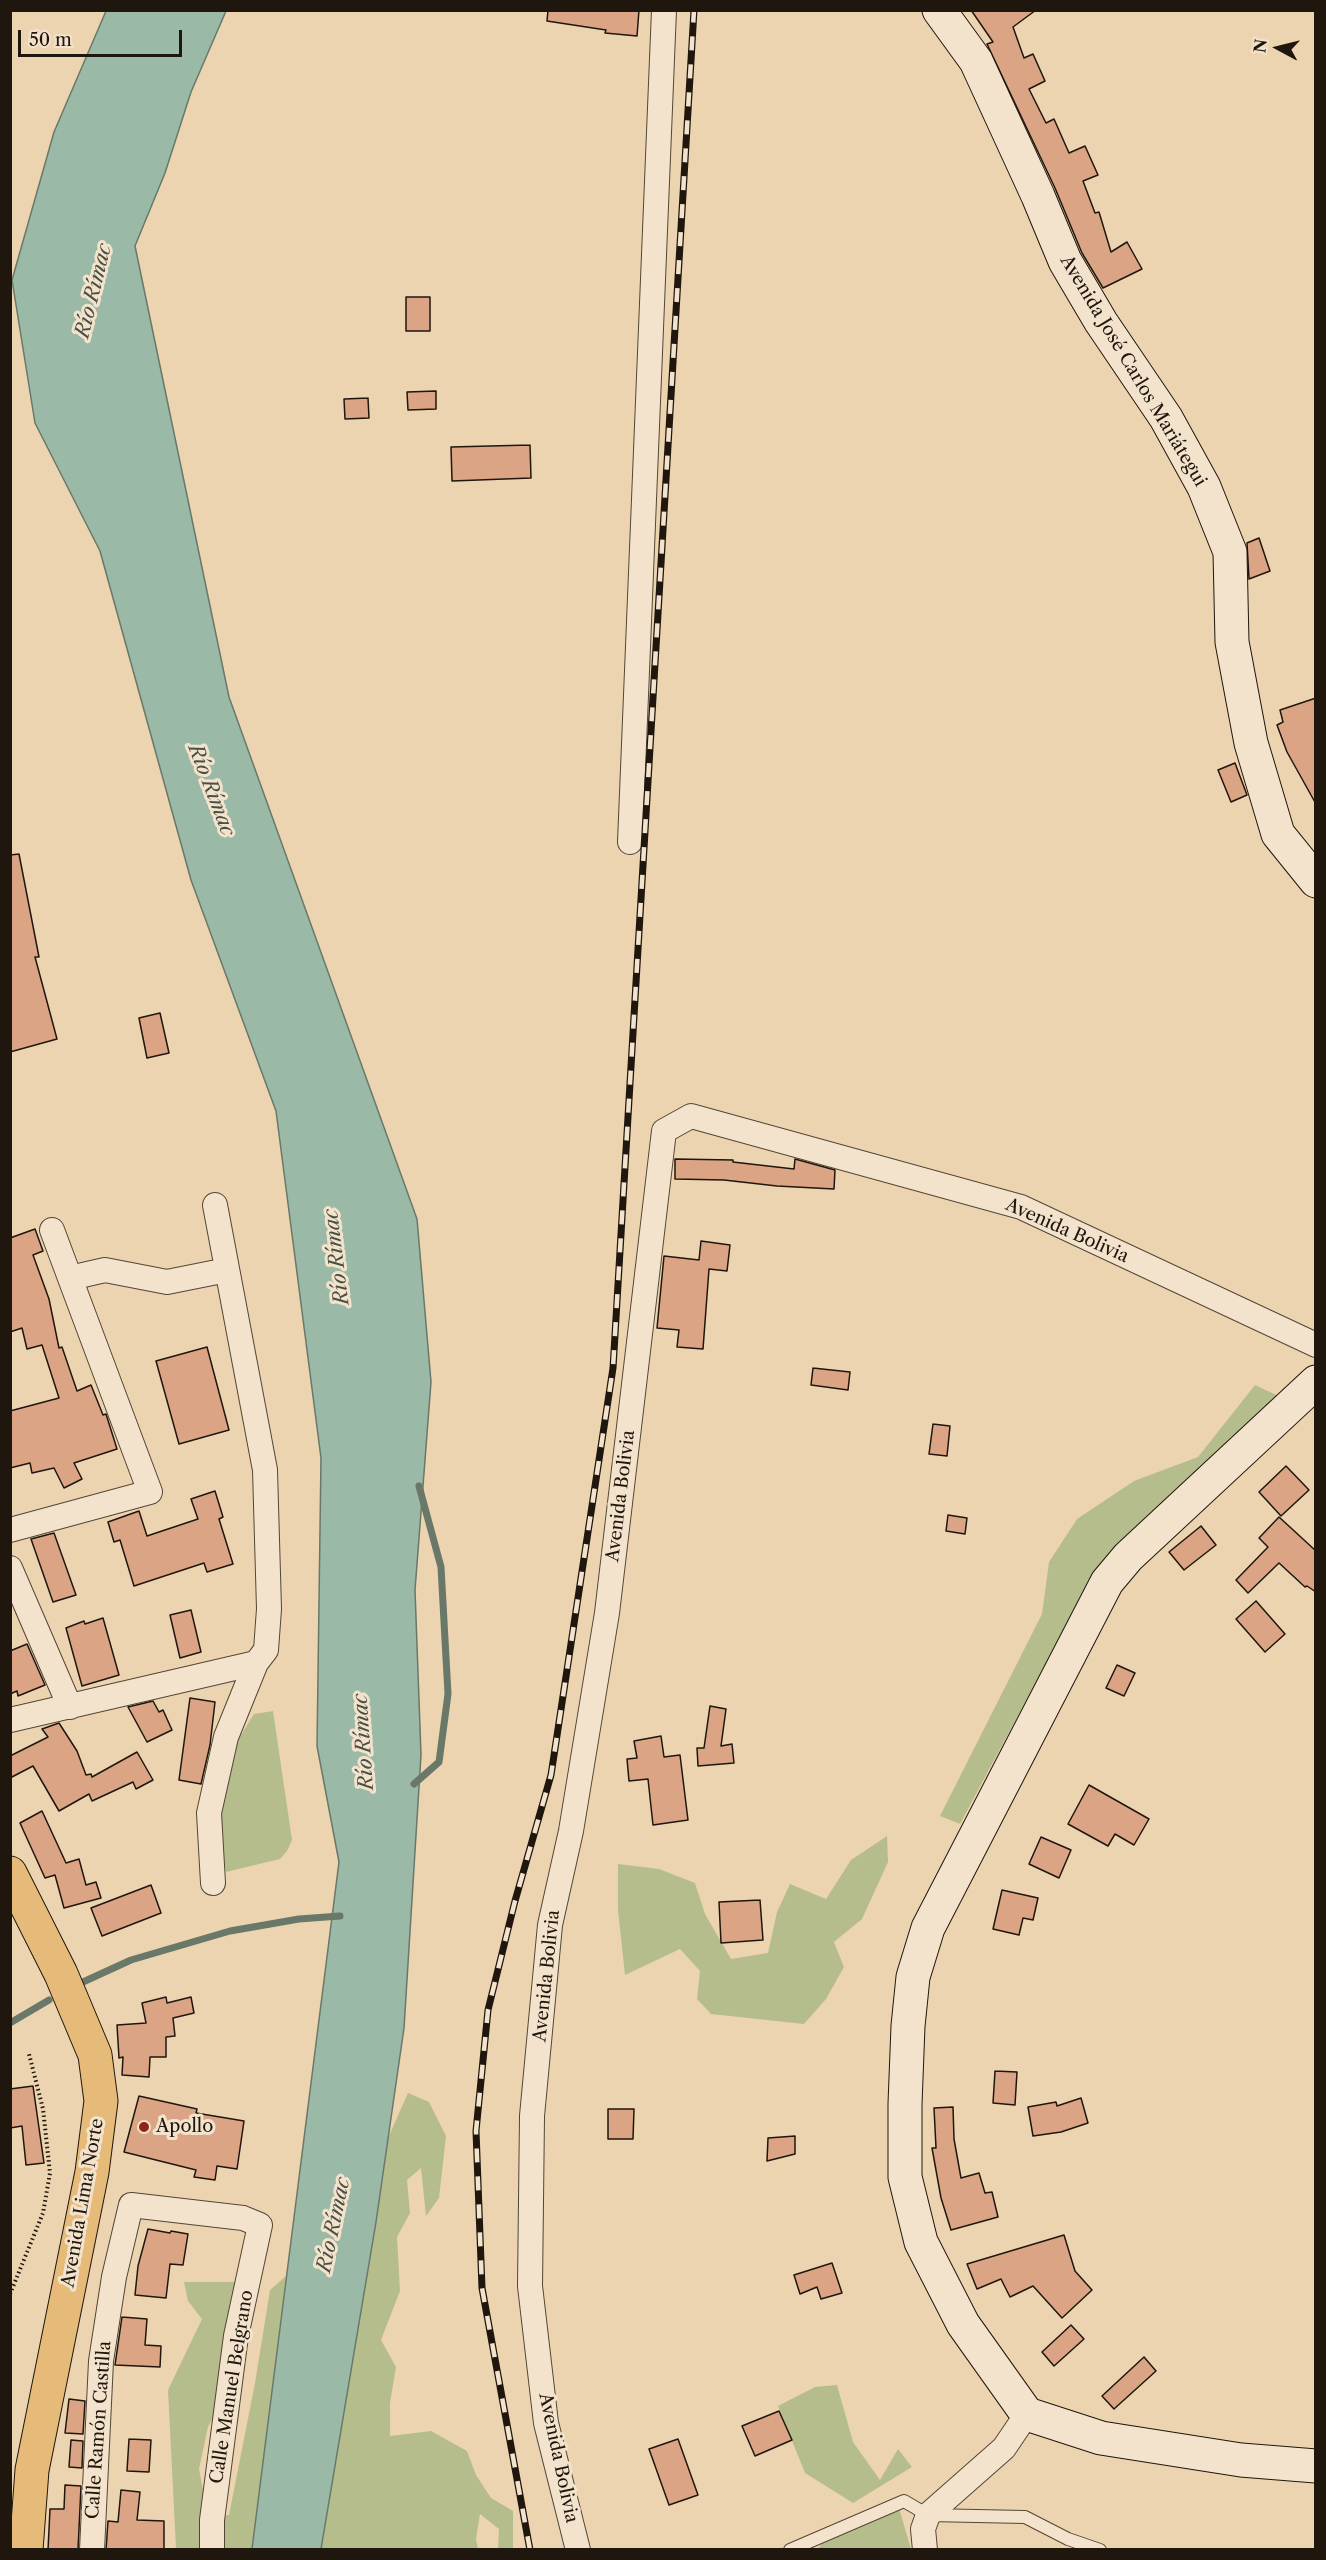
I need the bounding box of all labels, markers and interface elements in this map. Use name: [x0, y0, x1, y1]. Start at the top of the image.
scale bar: [21, 18, 184, 56]
north arrow: [1248, 18, 1308, 78]
text: 50 m: [29, 29, 72, 51]
text: N: [1249, 38, 1271, 54]
water label: Río Rímac: [71, 241, 117, 341]
street label: Avenida José Carlos Mariátegui: [1055, 251, 1211, 491]
water label: Río Rímac: [183, 741, 239, 839]
street label: Avenida Bolivia: [1002, 1194, 1132, 1268]
water label: Río Rímac: [319, 1208, 355, 1306]
street label: Avenida Bolivia: [602, 1429, 640, 1563]
water label: Río Rímac: [349, 1693, 379, 1791]
street label: Avenida Bolivia: [529, 1909, 565, 2043]
place label: Apollo: [156, 2116, 213, 2138]
street label: Avenida Lima Norte: [57, 2117, 109, 2289]
marker: Apollo: [137, 2120, 151, 2134]
water label: Río Rímac: [312, 2175, 356, 2275]
street label: Calle Manuel Belgrano: [206, 2289, 258, 2485]
street label: Calle Ramón Castilla: [82, 2340, 116, 2520]
street label: Avenida Bolivia: [534, 2391, 582, 2525]

